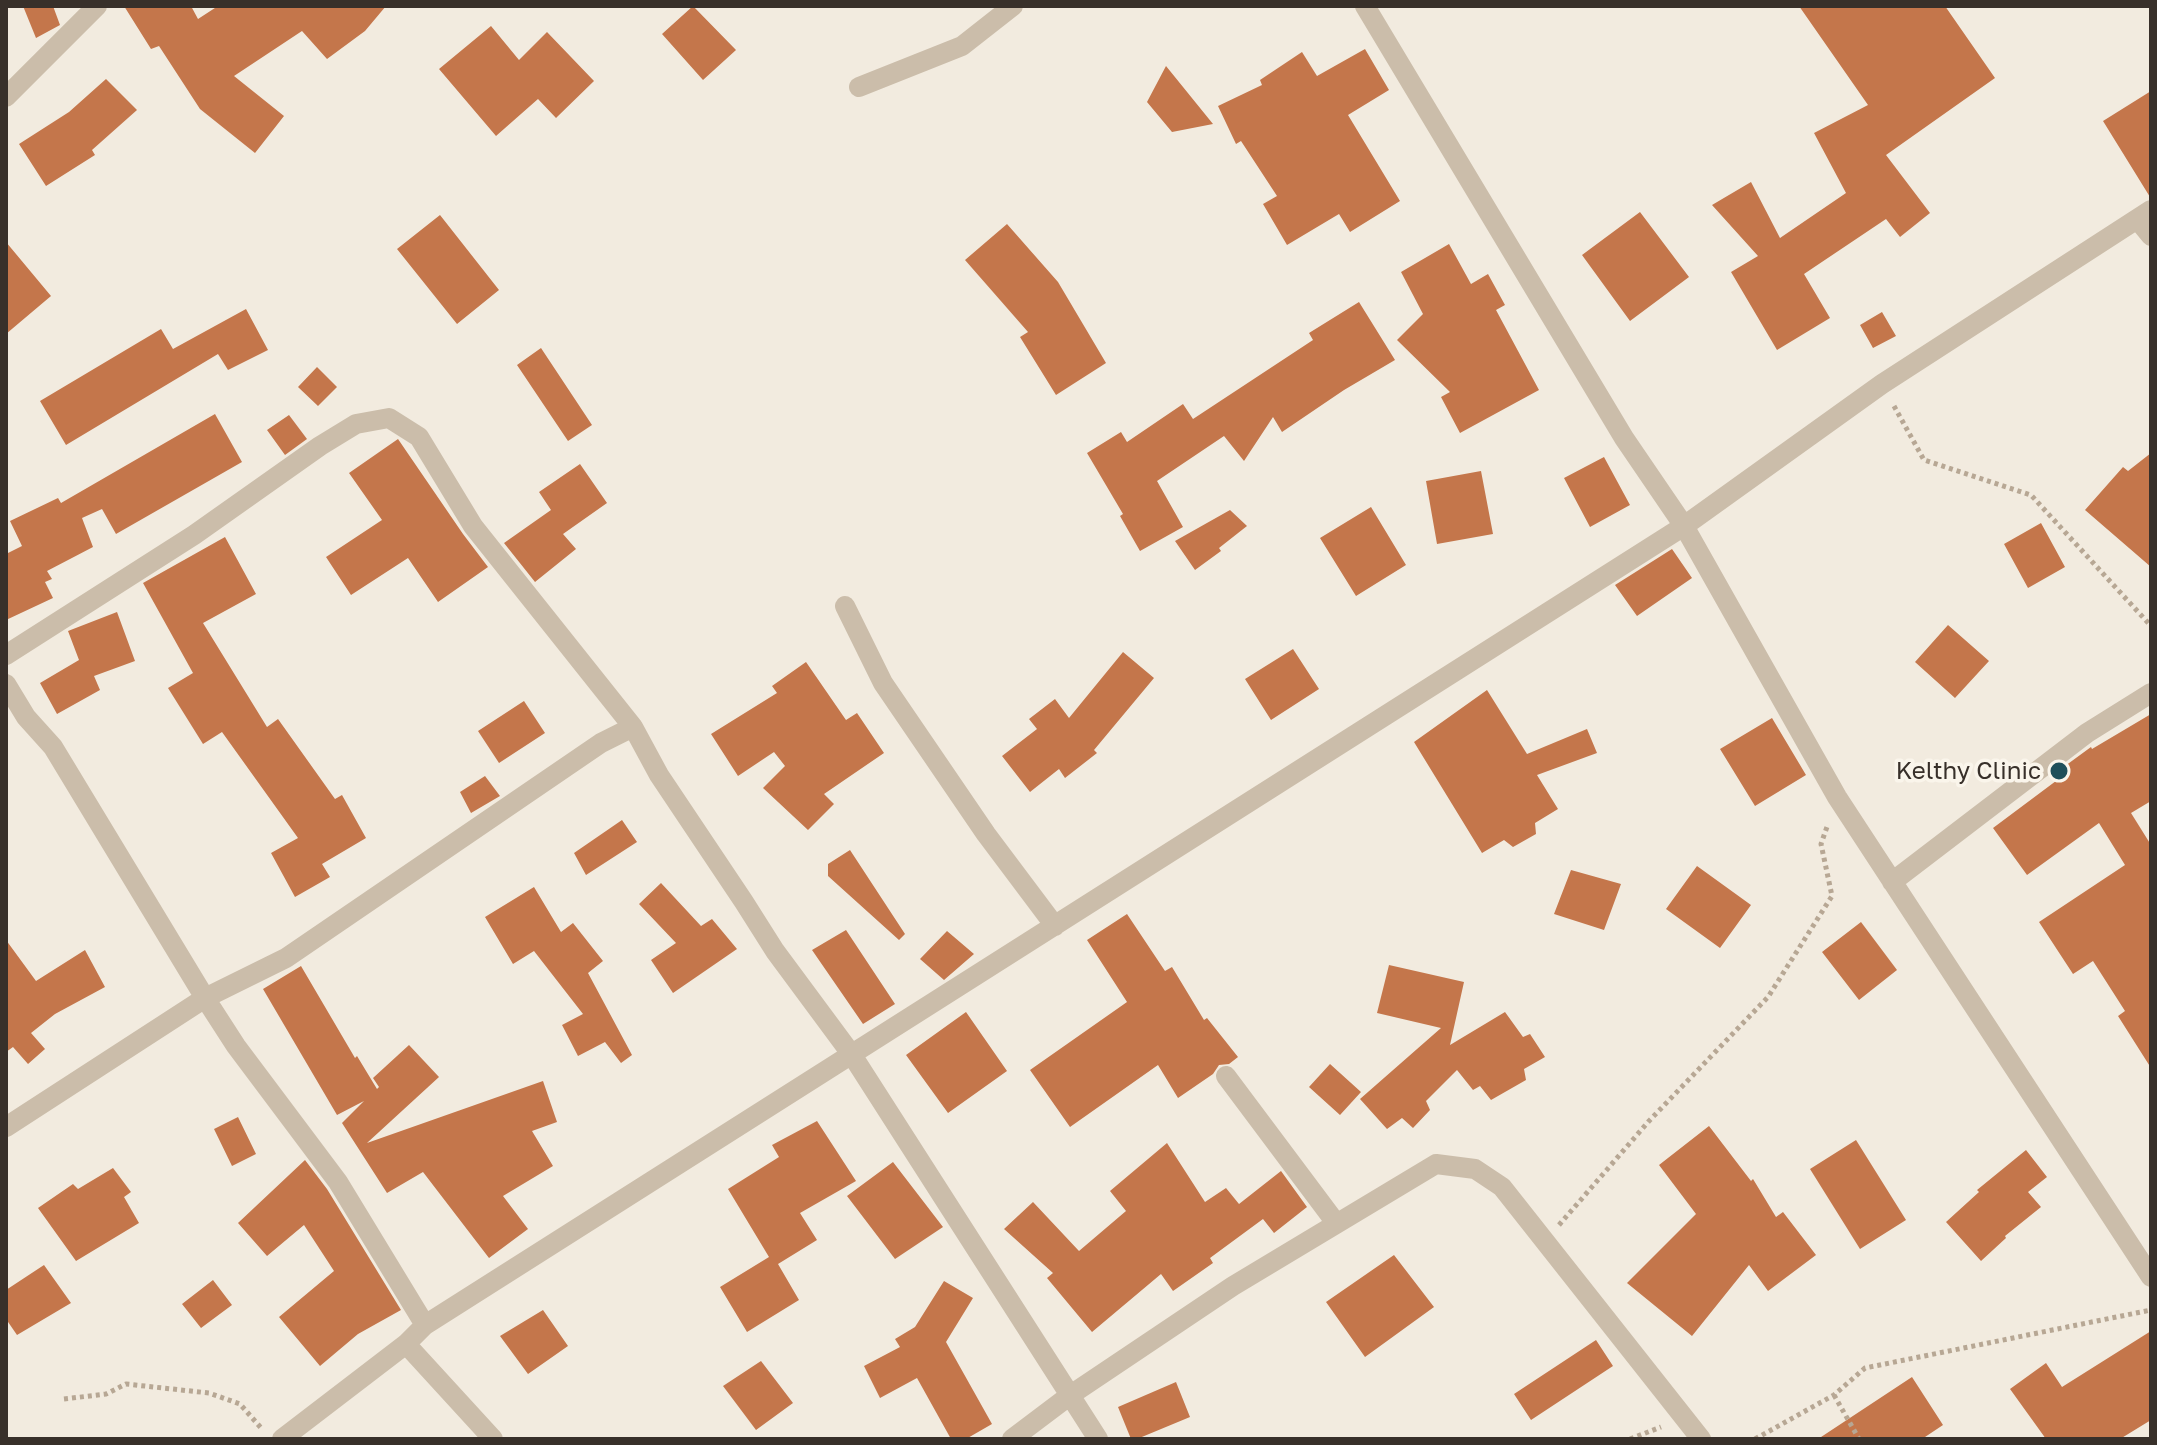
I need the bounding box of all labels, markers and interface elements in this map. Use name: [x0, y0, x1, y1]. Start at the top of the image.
place label: Kelthy Clinic: [1896, 757, 2041, 785]
marker: Kelthy Clinic: [2048, 760, 2070, 782]

